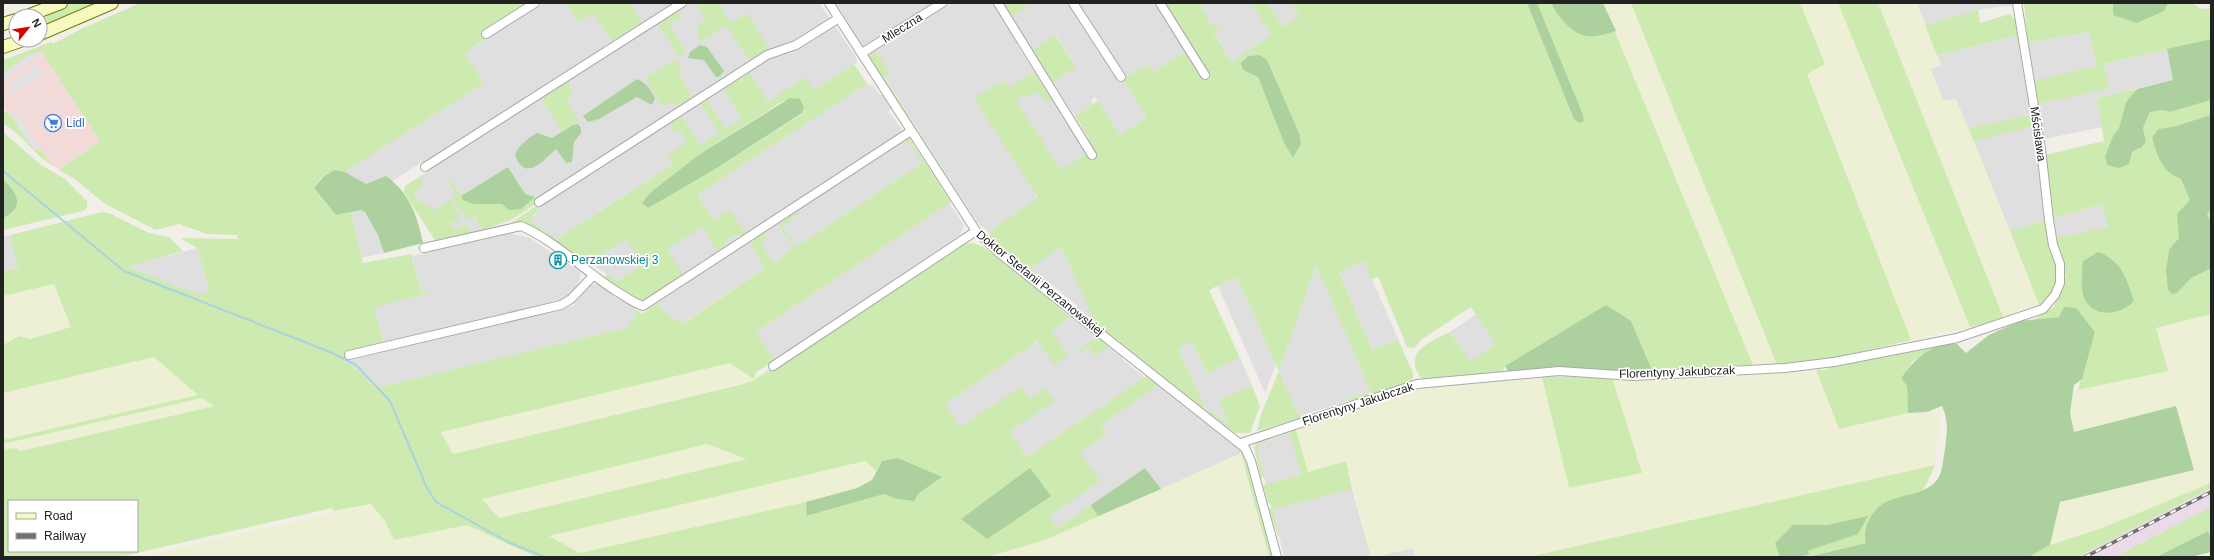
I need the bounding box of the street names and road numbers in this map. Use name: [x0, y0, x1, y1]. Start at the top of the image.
street label: Mleczna: [879, 10, 925, 46]
street label: Mścisława: [2027, 106, 2049, 163]
street label: Doktor Stefanii Perzanowskiej: [974, 227, 1106, 339]
street label: Florentyny Jakubczak: [1619, 363, 1736, 381]
street label: Florentyny Jakubczak: [1301, 379, 1416, 429]

